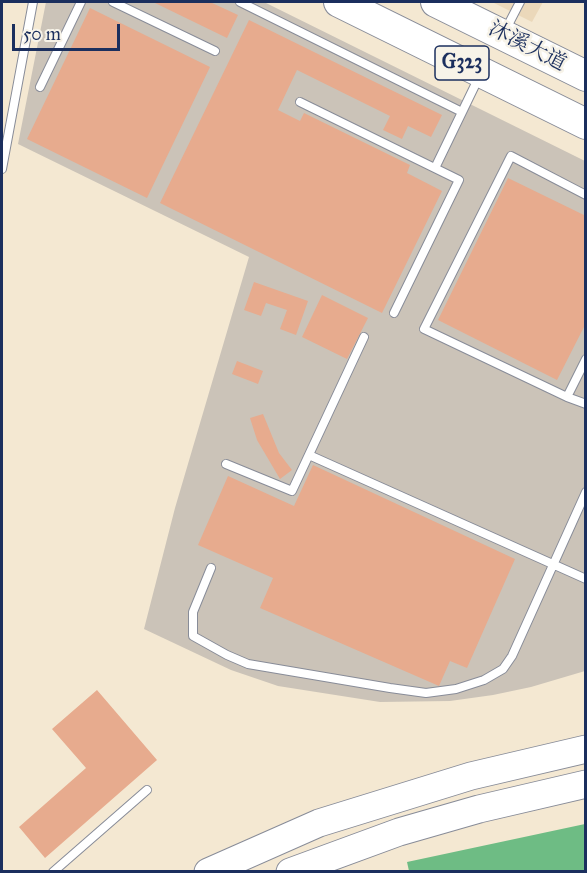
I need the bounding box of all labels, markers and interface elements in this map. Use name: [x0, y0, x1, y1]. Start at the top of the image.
scale bar: [15, 12, 123, 50]
street label: 沐溪大道: [484, 17, 570, 77]
text: 50 m: [23, 23, 61, 45]
road number: G323: [435, 46, 489, 80]

